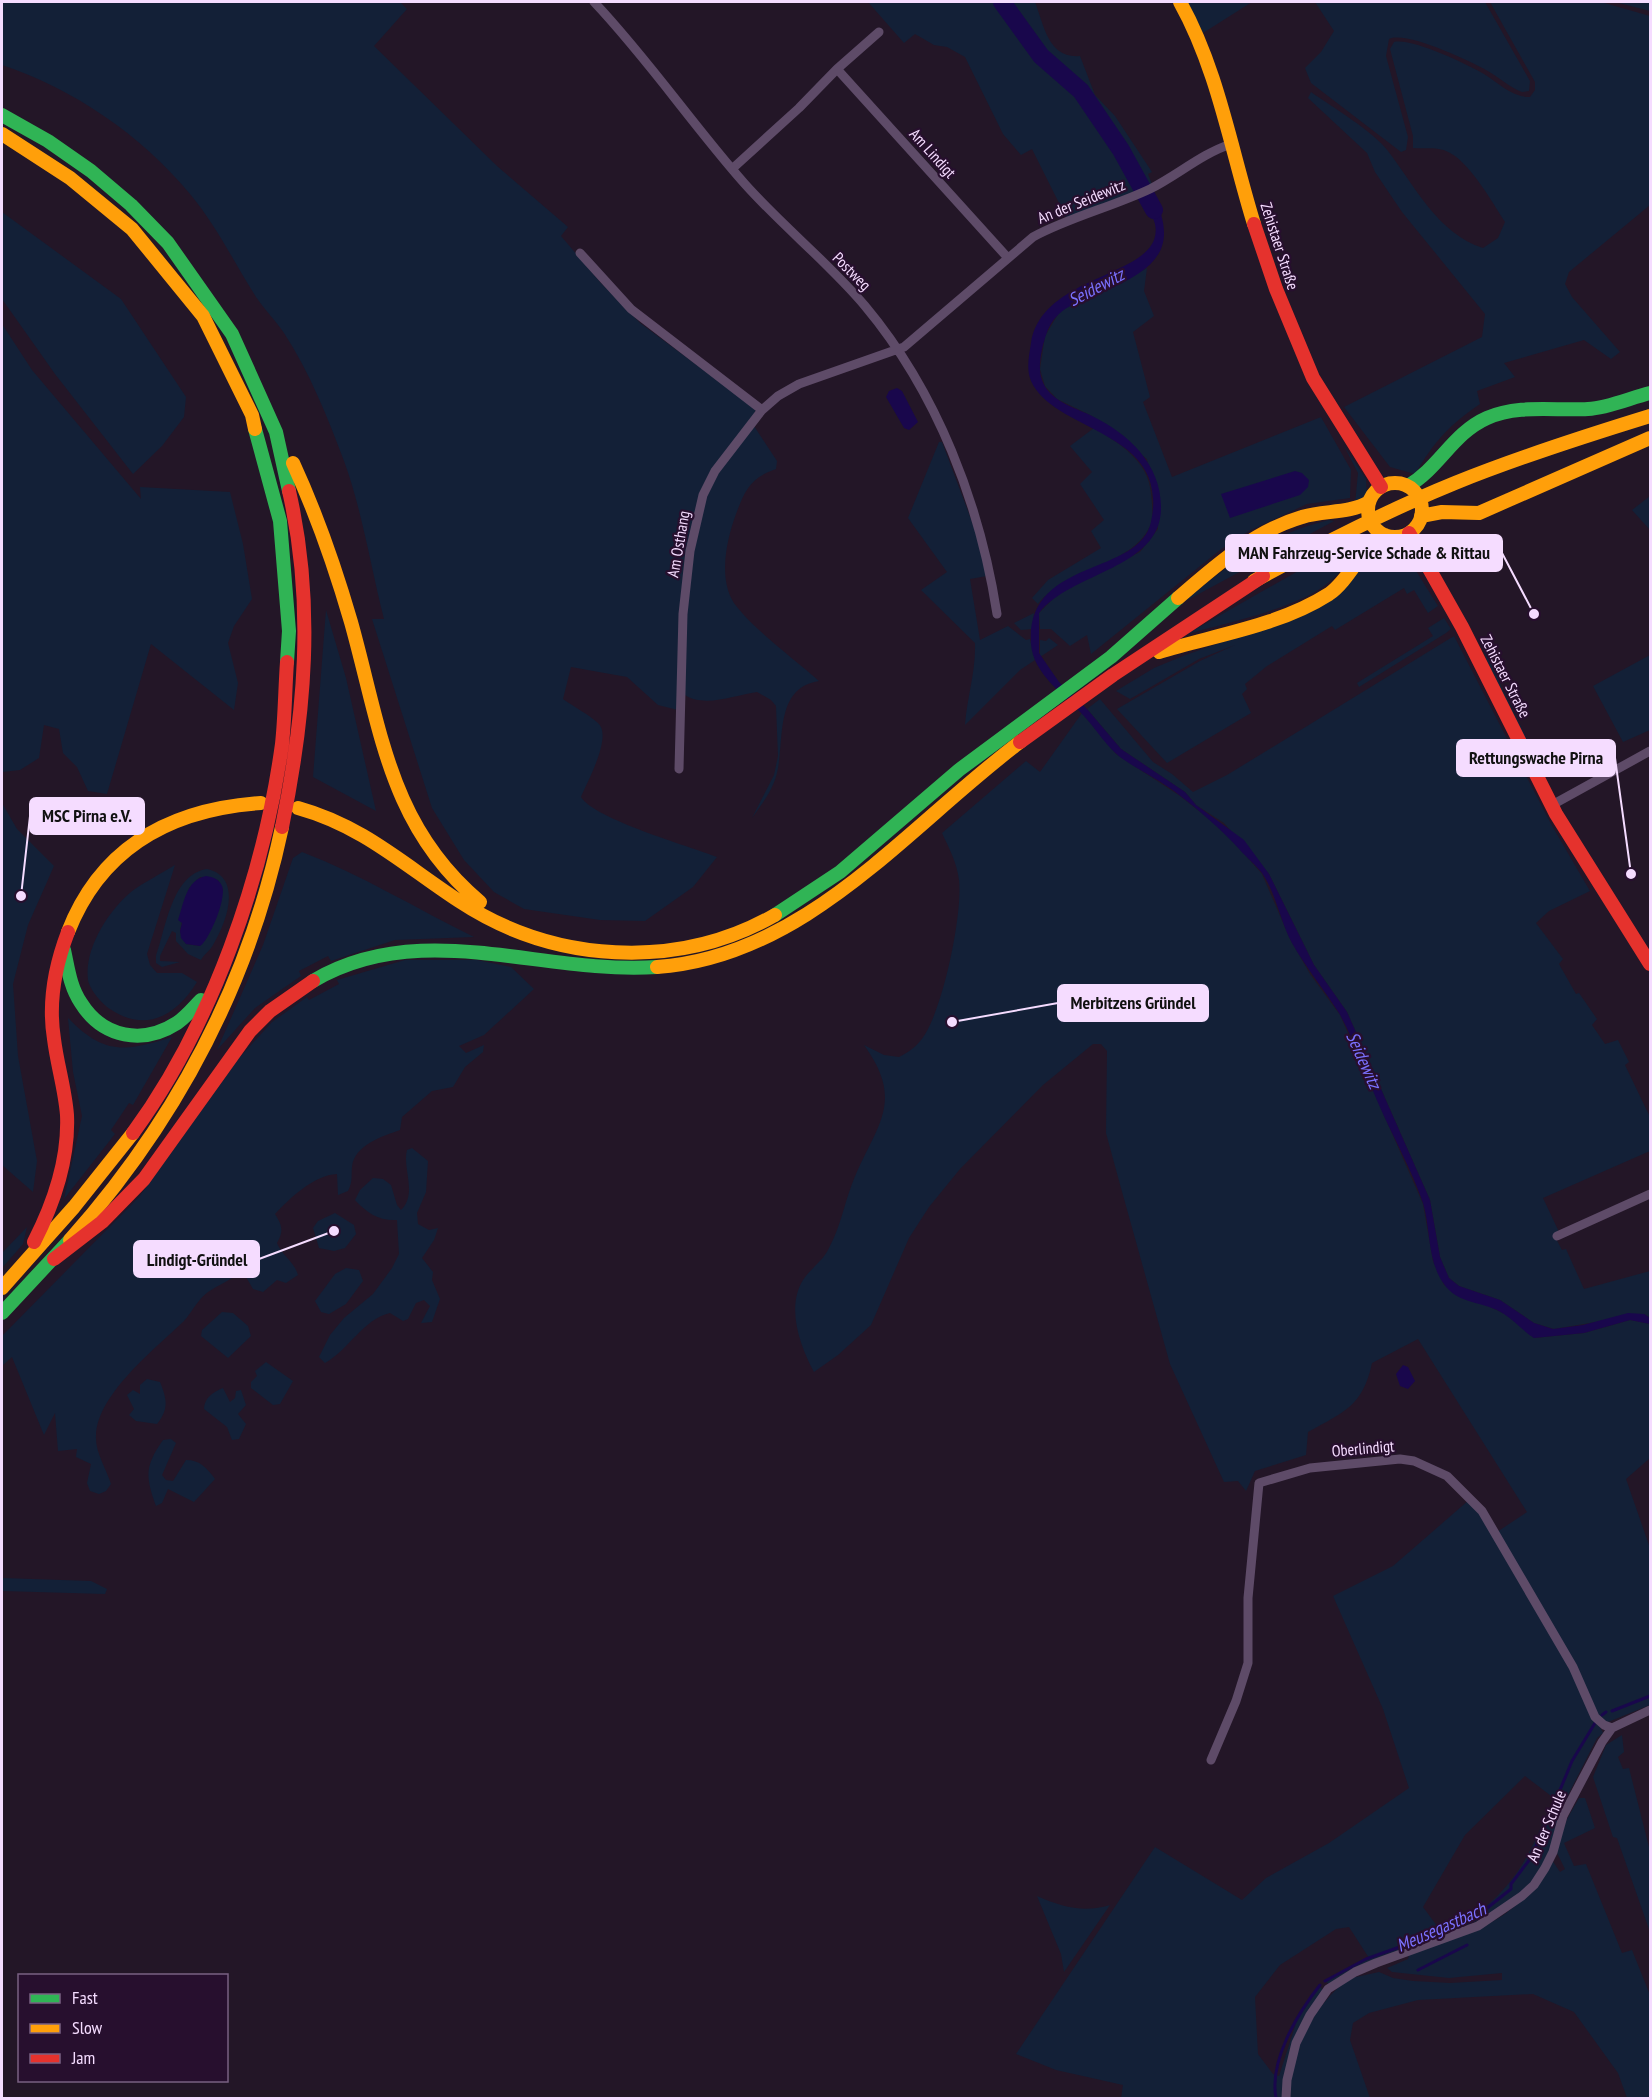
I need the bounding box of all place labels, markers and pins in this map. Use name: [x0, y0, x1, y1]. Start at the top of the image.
callout: MAN Fahrzeug-Service Schade & Rittau: [1226, 535, 1502, 571]
callout: Rettungswache Pirna: [1457, 740, 1615, 776]
callout: MSC Pirna e.V.: [30, 798, 144, 834]
callout: Merbitzens Gründel: [1058, 985, 1208, 1021]
callout: Lindigt-Gründel: [134, 1241, 259, 1277]

